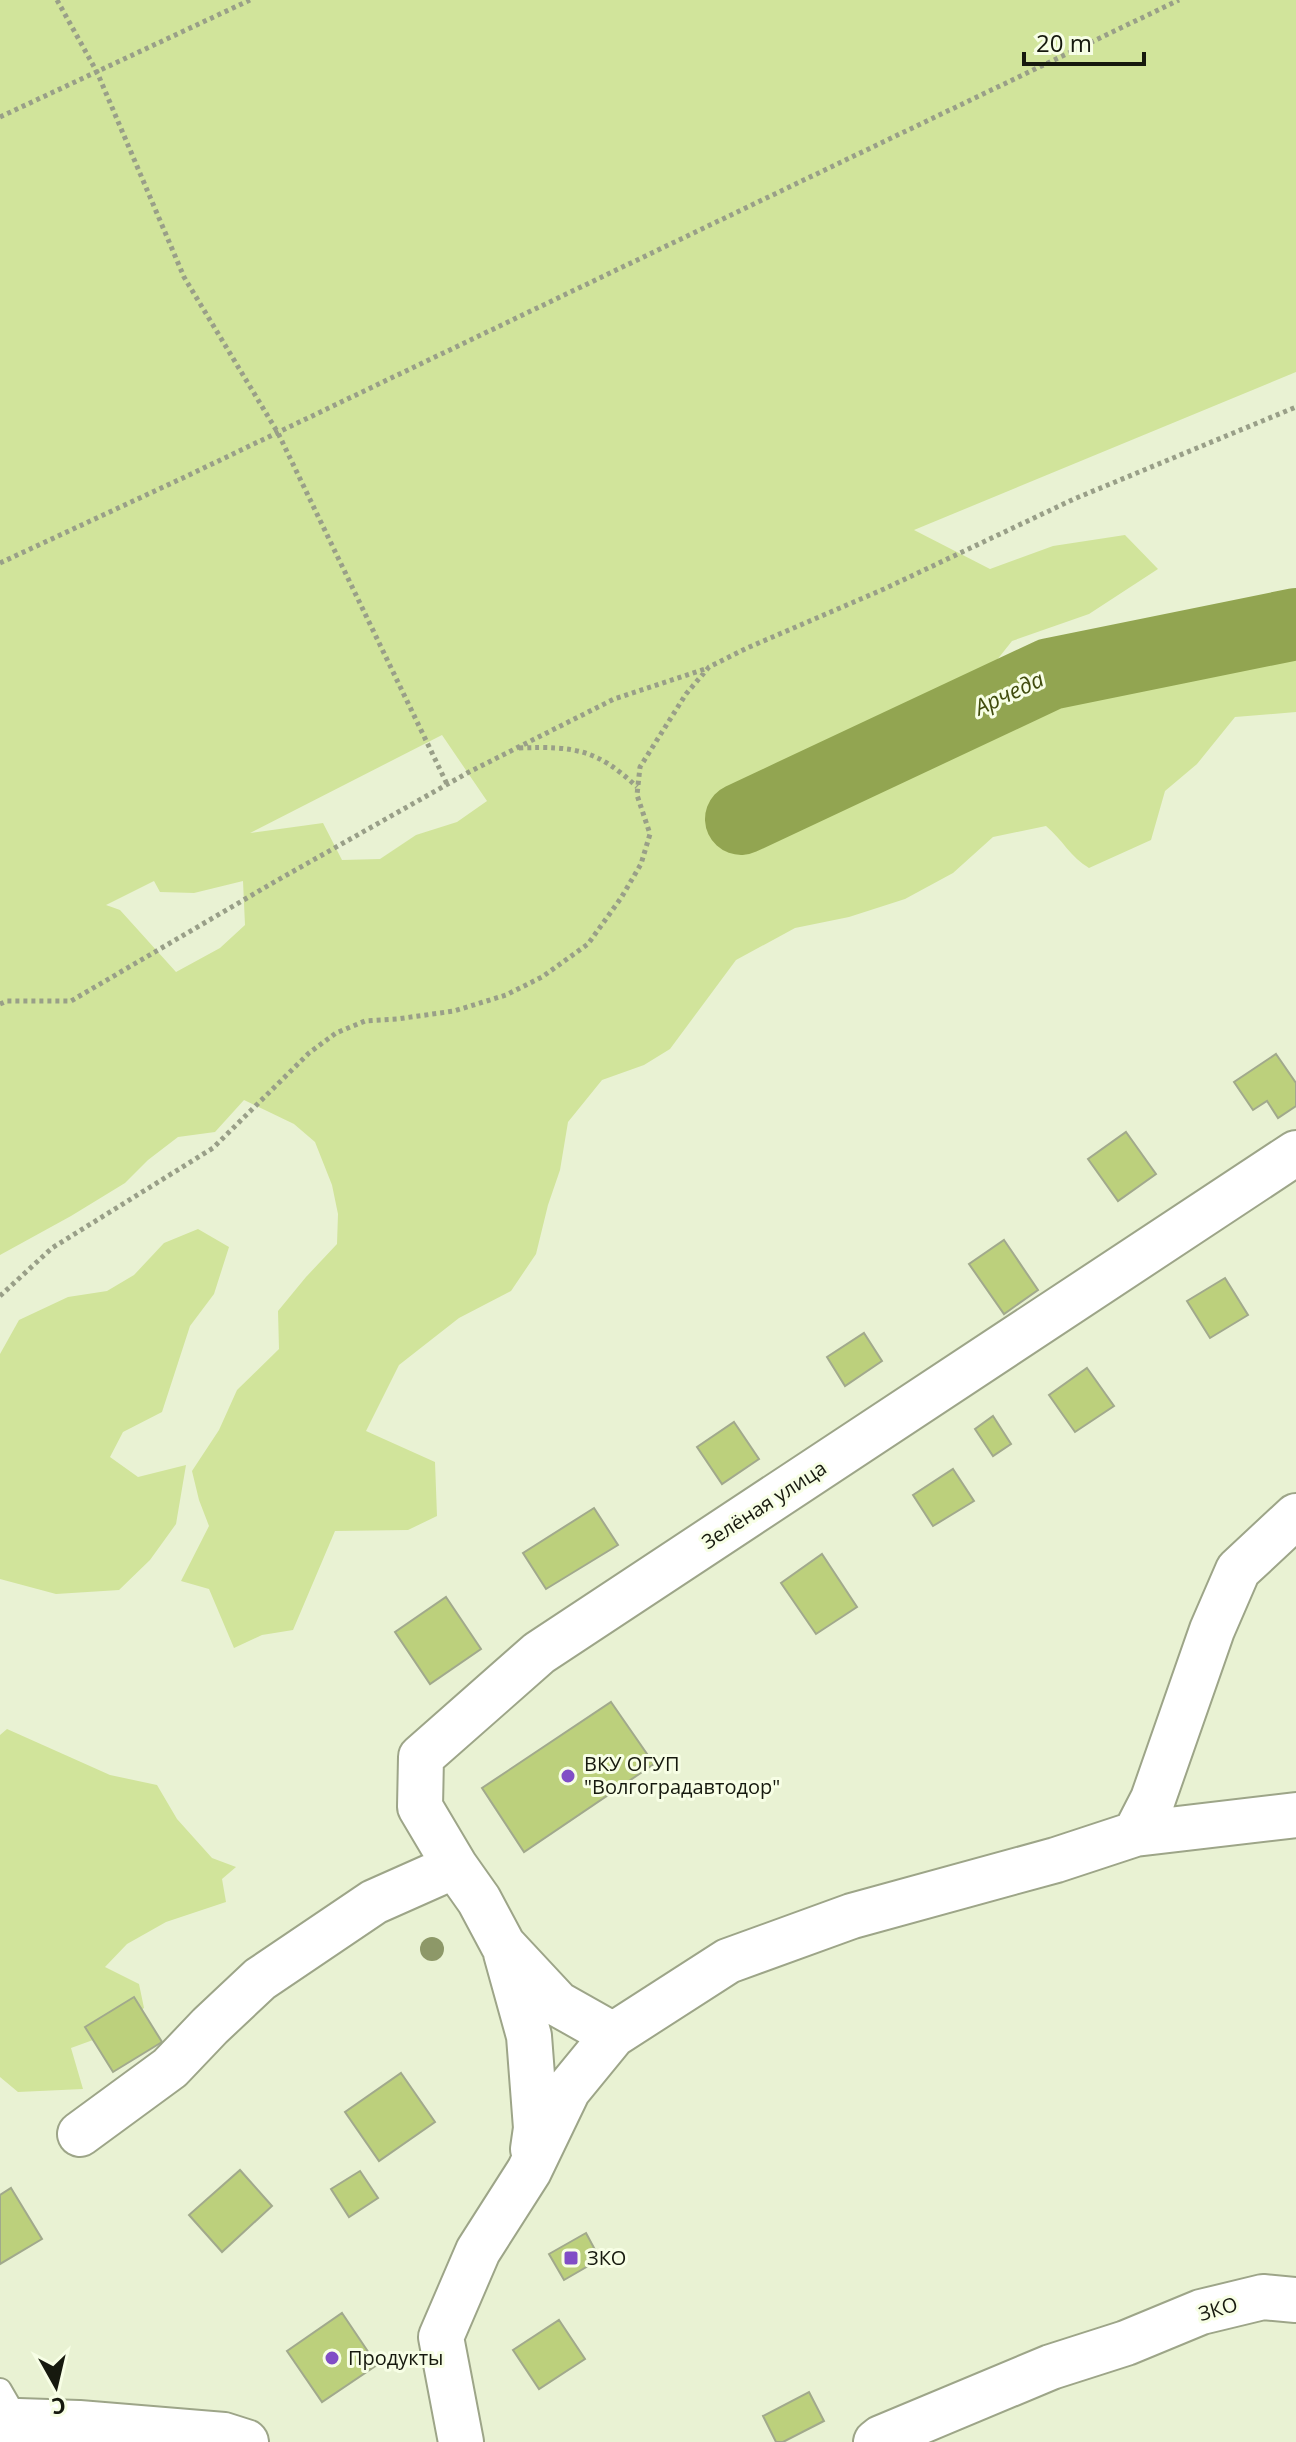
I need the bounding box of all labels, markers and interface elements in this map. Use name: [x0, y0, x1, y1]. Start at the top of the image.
scale bar: [1024, 16, 1144, 66]
text: 20 m: [1036, 26, 1092, 59]
water label: Арчеда: [967, 663, 1048, 722]
street label: Зелёная улица: [696, 1454, 831, 1555]
place label: ВКУ ОГУП "Волгоградавтодор": [584, 1750, 780, 1800]
marker: ВКУ ОГУП "Волгоградавтодор": [559, 1767, 577, 1785]
place label: ЗКО: [587, 2244, 626, 2271]
marker: ЗКО: [562, 2249, 580, 2267]
street label: ЗКО: [1195, 2290, 1241, 2327]
place label: Продукты: [348, 2344, 443, 2371]
north arrow: [16, 2346, 96, 2426]
marker: Продукты: [323, 2349, 341, 2367]
text: С: [50, 2391, 68, 2423]

